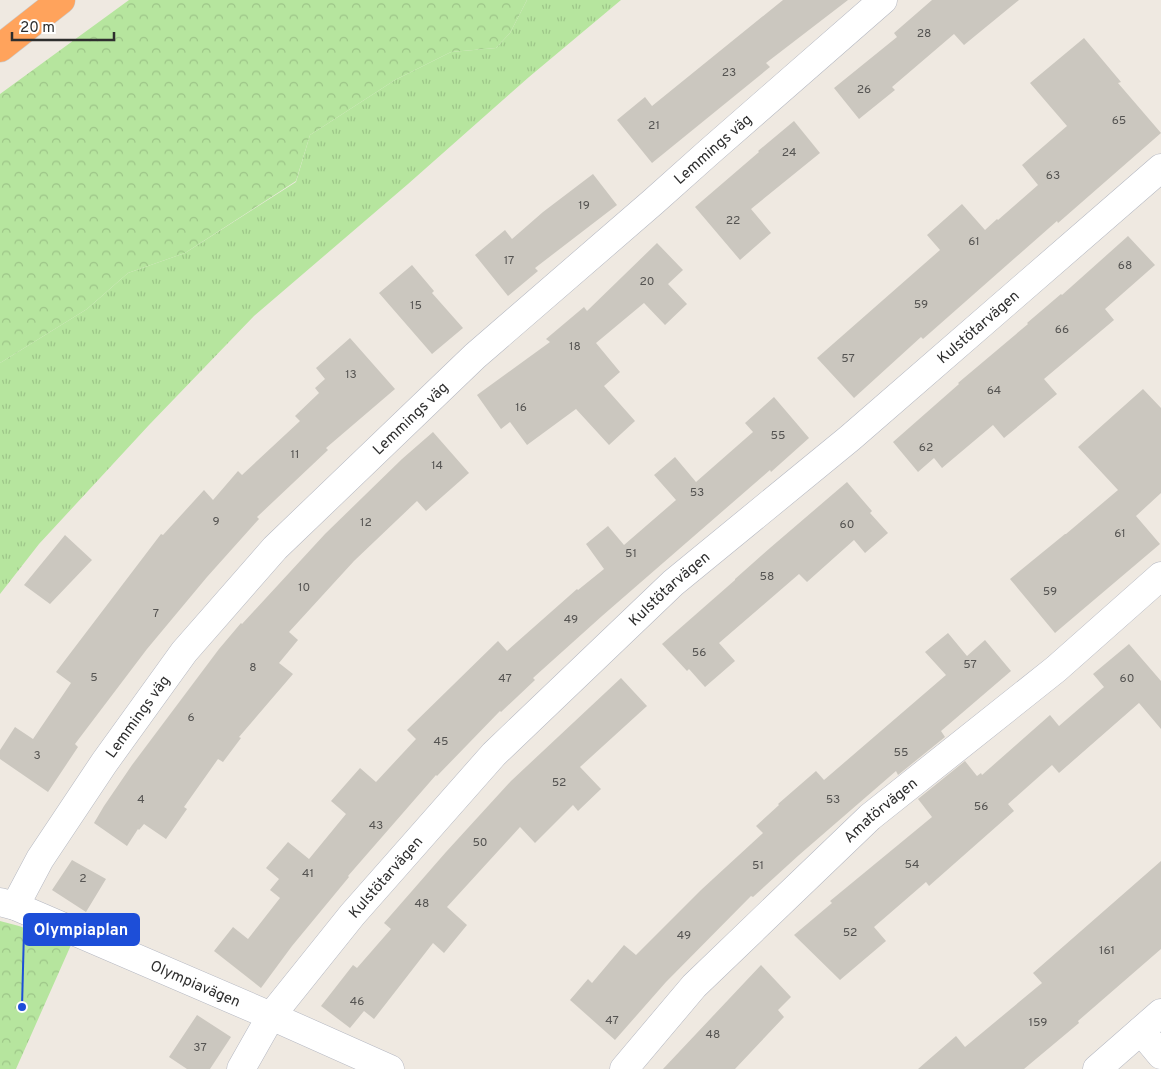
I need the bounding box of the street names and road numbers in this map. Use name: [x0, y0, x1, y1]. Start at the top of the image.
street label: Lemmings väg: [671, 111, 756, 190]
street label: Kulstötarvägen: [934, 287, 1024, 369]
street label: Lemmings väg: [369, 379, 453, 460]
street label: Kulstötarvägen: [626, 548, 715, 631]
street label: Lemmings väg: [103, 672, 175, 762]
street label: Amatörvägen: [841, 775, 922, 848]
street label: Kulstötarvägen: [345, 833, 428, 923]
street label: Olympiavägen: [147, 957, 243, 1013]

